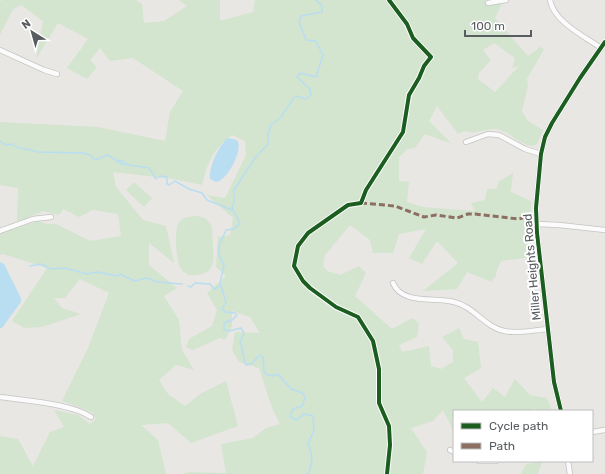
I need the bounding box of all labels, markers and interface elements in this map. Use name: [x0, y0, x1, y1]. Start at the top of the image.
north arrow: [12, 12, 52, 52]
scale bar: [465, 12, 531, 38]
text: N: [19, 17, 33, 32]
text: 100 m: [471, 19, 505, 33]
street label: Miller Heights Road: [520, 213, 544, 321]
legend: [453, 410, 593, 462]
text: Cycle path: [489, 419, 548, 433]
text: Path: [489, 439, 515, 453]

